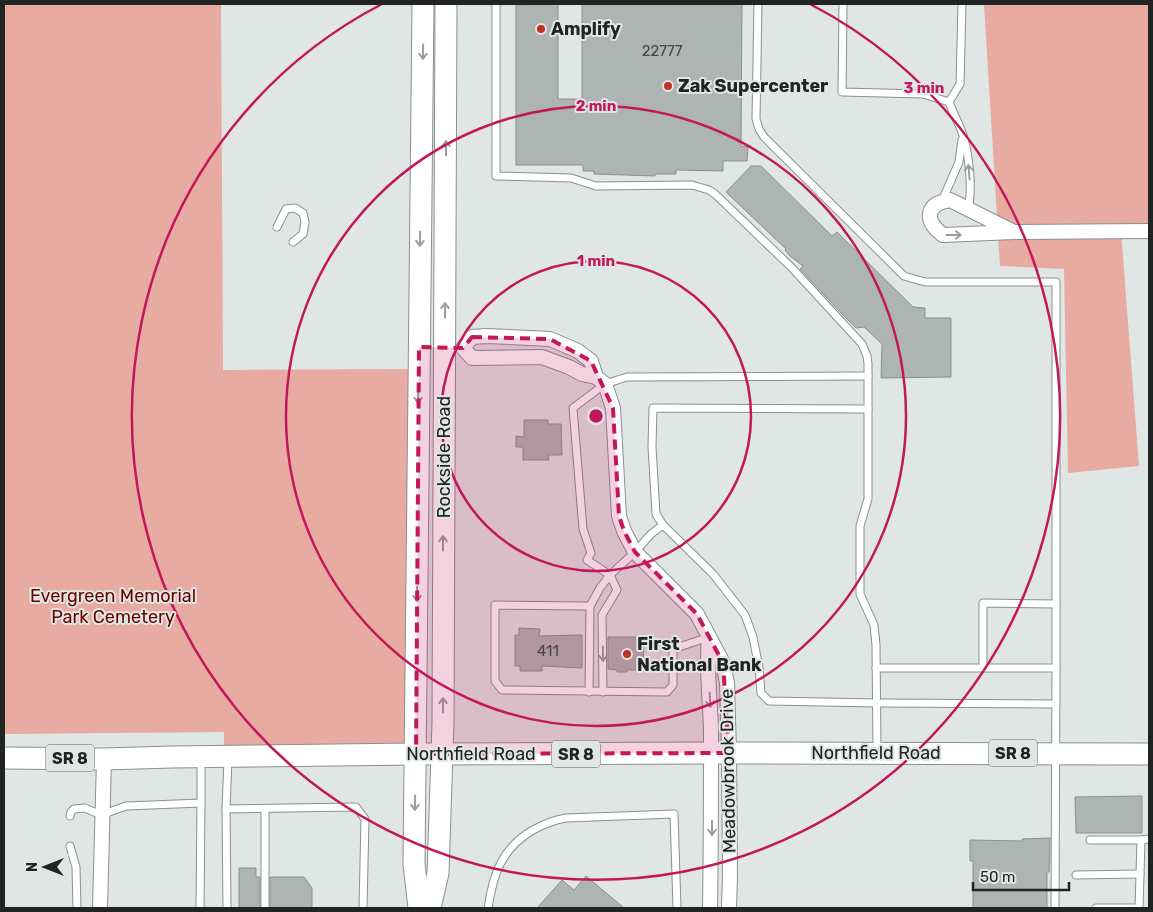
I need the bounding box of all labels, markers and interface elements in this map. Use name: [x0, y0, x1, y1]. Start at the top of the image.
place label: Amplify: [551, 18, 621, 40]
marker: Amplify: [535, 23, 547, 35]
house number: 22777: [642, 42, 683, 60]
one-way arrow: [418, 44, 428, 60]
place label: Zak Supercenter: [678, 75, 828, 97]
text: 3 min: [904, 79, 944, 97]
marker: Zak Supercenter: [662, 80, 674, 92]
text: 2 min: [576, 97, 616, 115]
one-way arrow: [441, 140, 451, 156]
one-way arrow: [964, 164, 973, 180]
one-way arrow: [415, 230, 425, 246]
one-way arrow: [946, 230, 962, 240]
text: 1 min: [577, 252, 615, 270]
one-way arrow: [440, 303, 449, 319]
one-way arrow: [413, 388, 423, 404]
street label: Rockside Road: [433, 396, 455, 518]
centre of rings: [587, 407, 605, 425]
one-way arrow: [438, 535, 448, 552]
park label: Evergreen Memorial Park Cemetery: [30, 585, 196, 628]
one-way arrow: [412, 585, 422, 601]
place label: First National Bank: [637, 633, 762, 676]
house number: 411: [537, 642, 559, 660]
one-way arrow: [598, 645, 608, 661]
marker: First National Bank: [621, 648, 633, 660]
street label: Meadowbrook Drive: [716, 689, 740, 853]
one-way arrow: [705, 692, 714, 708]
one-way arrow: [438, 698, 448, 714]
road number: SR 8: [989, 740, 1037, 766]
road number: SR 8: [552, 741, 600, 768]
street label: Northfield Road: [811, 742, 941, 764]
street label: Northfield Road: [406, 743, 536, 765]
road number: SR 8: [46, 744, 94, 771]
one-way arrow: [410, 794, 420, 811]
one-way arrow: [707, 819, 717, 835]
north arrow: [20, 842, 70, 892]
scale bar: [973, 860, 1069, 892]
text: N: [24, 862, 41, 872]
text: 50 m: [980, 868, 1015, 886]

